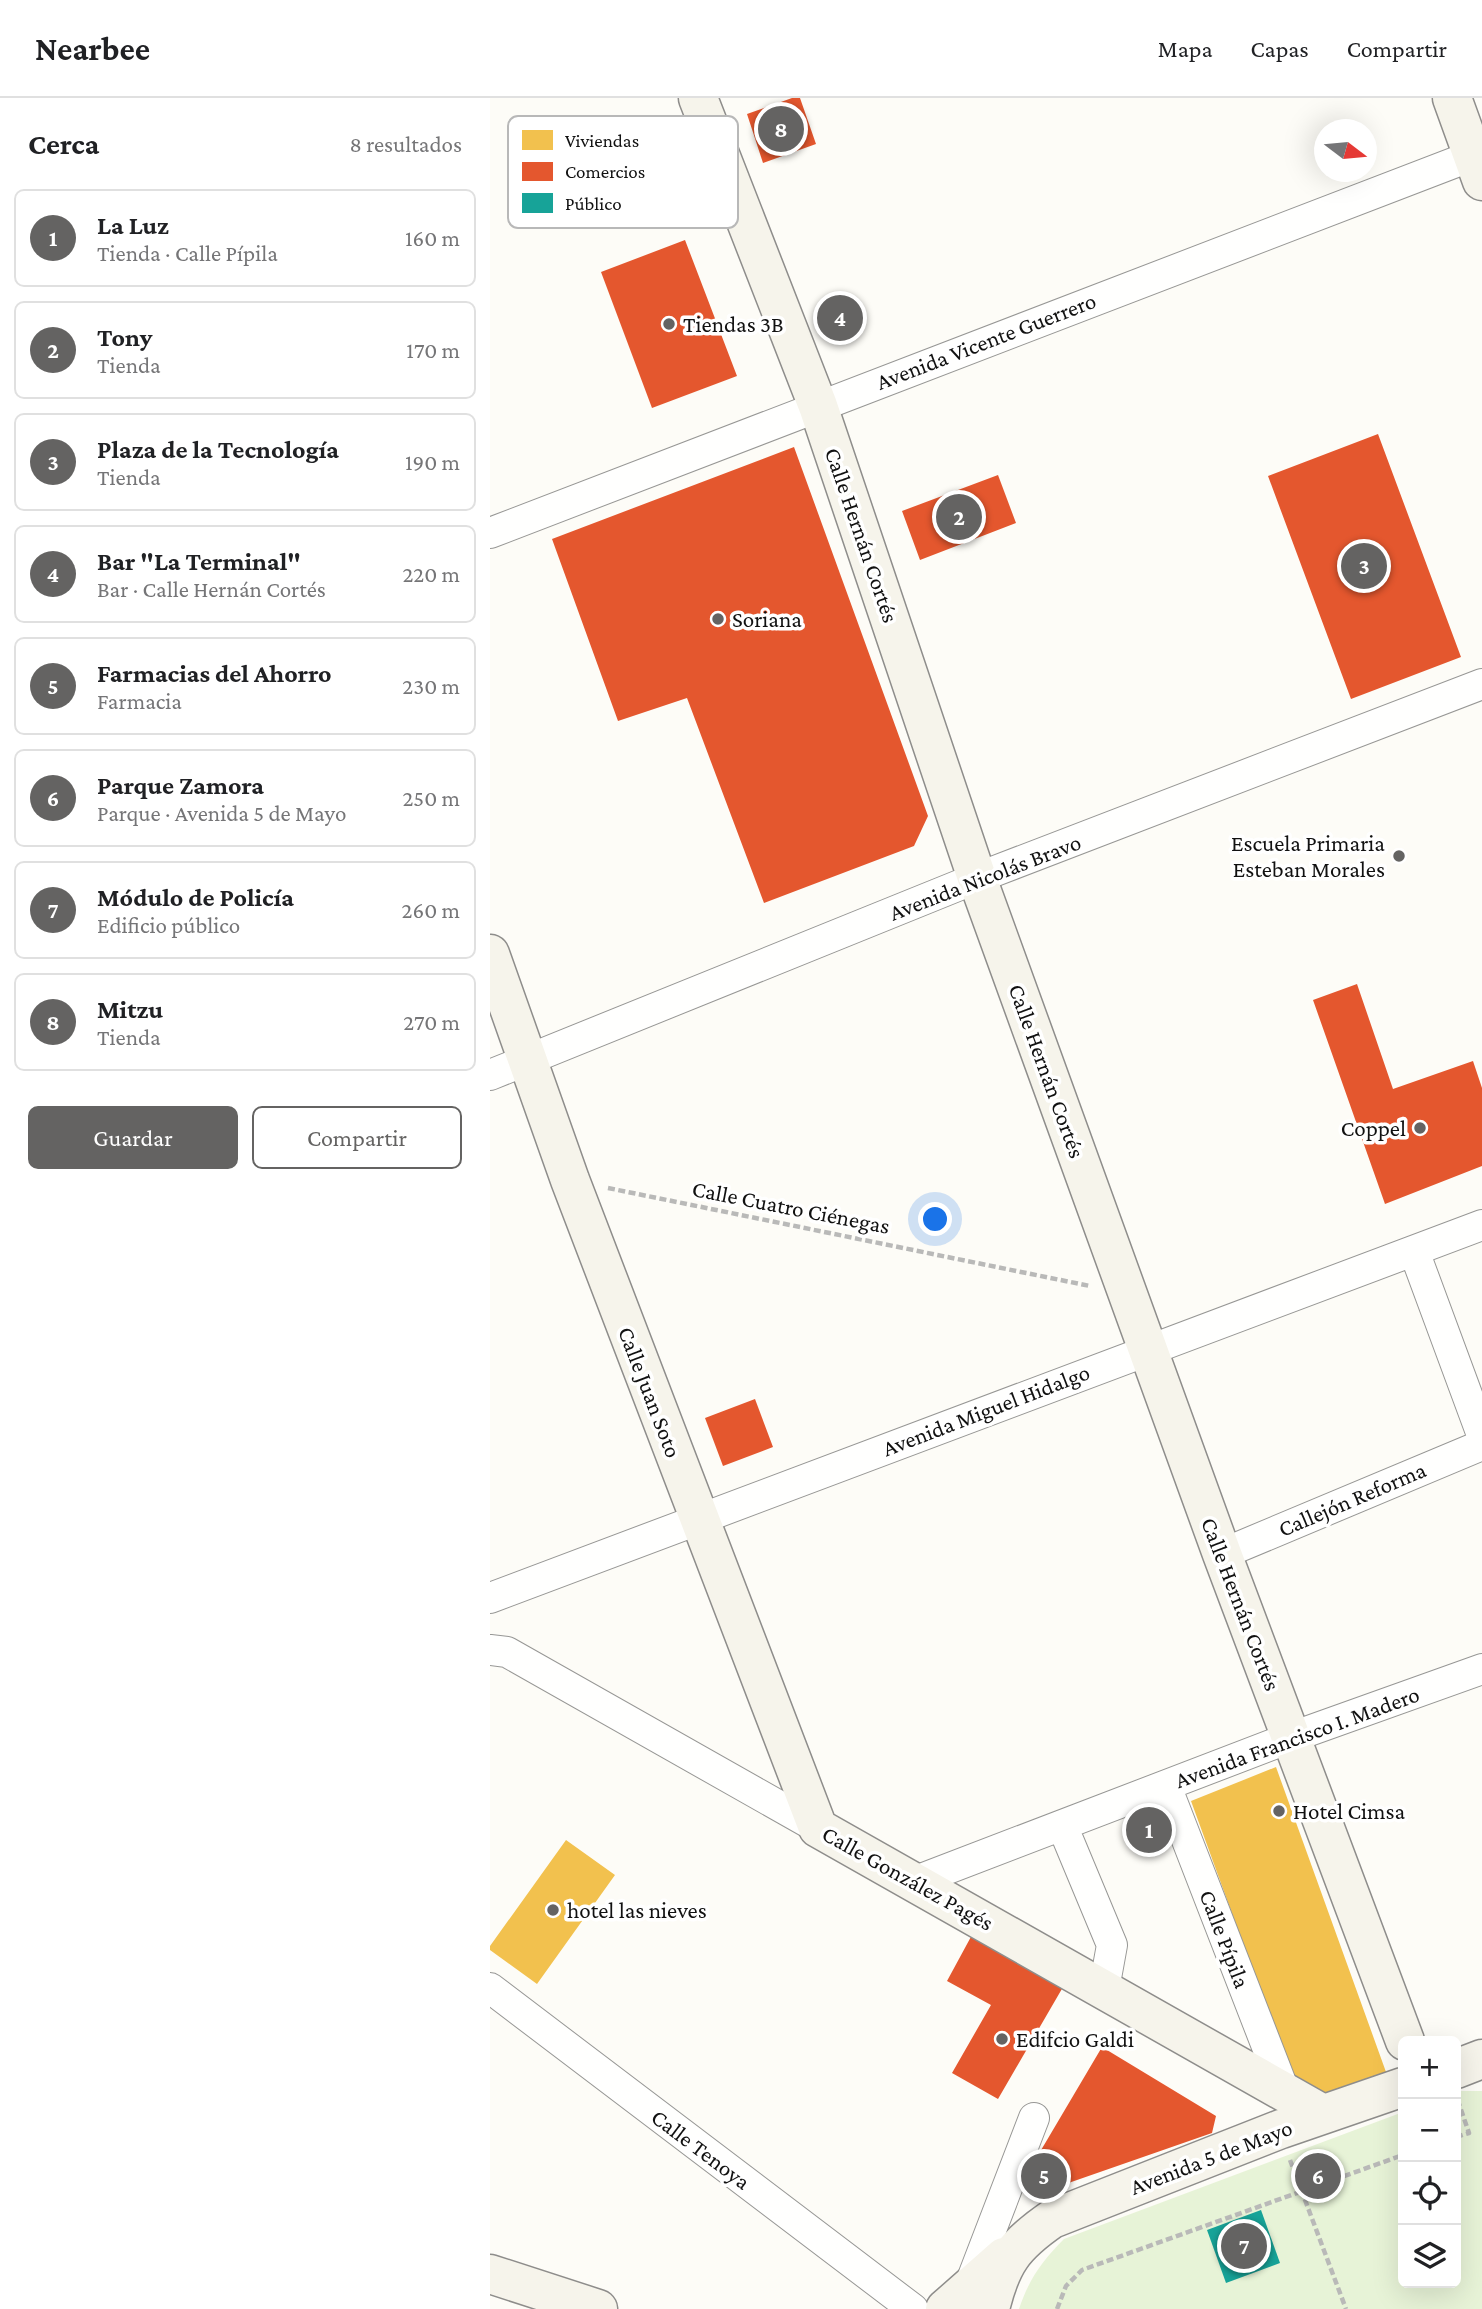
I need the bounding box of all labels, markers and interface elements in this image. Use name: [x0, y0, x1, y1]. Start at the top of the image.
text: Nearbee: [35, 30, 150, 67]
text: Mapa: [1158, 35, 1213, 62]
text: Capas: [1251, 35, 1309, 62]
text: Compartir: [1347, 35, 1447, 62]
pin: 8: [758, 103, 804, 155]
legend: [508, 116, 738, 228]
north arrow: [1314, 119, 1377, 182]
text: Cerca: [28, 127, 99, 160]
text: Viviendas: [565, 130, 639, 151]
text: 8 resultados: [350, 131, 462, 157]
text: Comercios: [565, 161, 645, 182]
text: Público: [565, 193, 622, 214]
text: La Luz: [97, 211, 169, 240]
text: 1: [49, 225, 57, 251]
text: 160 m: [405, 225, 460, 251]
text: Tienda · Calle Pípila: [97, 240, 278, 266]
street label: Avenida Vicente Guerrero: [873, 287, 1099, 395]
pin: 4: [817, 292, 863, 344]
place label: Tiendas 3B: [683, 311, 784, 337]
marker: Tiendas 3B: [661, 316, 677, 332]
text: Tony: [97, 323, 152, 352]
text: 2: [47, 337, 59, 363]
text: 170 m: [406, 337, 460, 363]
text: Tienda: [97, 352, 161, 378]
text: Plaza de la Tecnología: [97, 435, 339, 464]
street label: Calle Hernán Cortés: [820, 444, 904, 626]
text: 3: [47, 449, 59, 475]
text: 190 m: [405, 449, 460, 475]
text: Tienda: [97, 464, 161, 490]
pin: 2: [936, 491, 982, 543]
pin: 3: [1341, 540, 1387, 592]
text: Bar "La Terminal": [97, 547, 301, 576]
text: 4: [47, 561, 59, 587]
text: 220 m: [402, 561, 460, 587]
text: Bar · Calle Hernán Cortés: [97, 576, 326, 602]
place label: Soriana: [732, 606, 802, 632]
marker: Soriana: [710, 611, 726, 627]
text: Farmacias del Ahorro: [97, 659, 332, 688]
text: 5: [47, 673, 59, 699]
text: 230 m: [402, 673, 460, 699]
text: Farmacia: [97, 688, 182, 714]
text: Parque Zamora: [97, 771, 264, 800]
text: 6: [47, 785, 59, 811]
text: 250 m: [402, 785, 460, 811]
text: Parque · Avenida 5 de Mayo: [97, 800, 346, 826]
street label: Avenida Nicolás Bravo: [885, 828, 1085, 926]
place label: Escuela Primaria Esteban Morales: [1231, 830, 1385, 882]
marker: Escuela Primaria Esteban Morales: [1391, 848, 1407, 864]
text: Módulo de Policía: [97, 883, 294, 912]
text: 7: [47, 897, 59, 923]
text: 260 m: [402, 897, 460, 923]
text: Edificio público: [97, 912, 240, 938]
street label: Calle Hernán Cortés: [1003, 980, 1091, 1162]
text: Mitzu: [97, 995, 163, 1024]
text: 8: [46, 1009, 60, 1035]
text: 270 m: [403, 1009, 460, 1035]
text: Tienda: [97, 1024, 161, 1050]
button: Guardar: [28, 1106, 238, 1169]
button: Compartir: [252, 1106, 462, 1169]
place label: Coppel: [1341, 1115, 1406, 1141]
marker: Coppel: [1412, 1120, 1428, 1136]
street label: Calle Cuatro Ciénegas: [690, 1175, 892, 1239]
your location: [918, 1202, 952, 1236]
street label: Calle Juan Soto: [613, 1323, 687, 1461]
street label: Avenida Miguel Hidalgo: [879, 1358, 1093, 1462]
street label: Callejón Reforma: [1274, 1456, 1430, 1542]
street label: Calle Hernán Cortés: [1196, 1514, 1286, 1694]
street label: Avenida Francisco I. Madero: [1171, 1681, 1423, 1793]
place label: Hotel Cimsa: [1293, 1798, 1406, 1824]
marker: Hotel Cimsa: [1271, 1803, 1287, 1819]
pin: 1: [1126, 1804, 1172, 1856]
street label: Calle González Pagés: [818, 1820, 998, 1936]
street label: Calle Pípila: [1194, 1886, 1256, 1992]
place label: hotel las nieves: [567, 1897, 707, 1923]
marker: hotel las nieves: [545, 1902, 561, 1918]
place label: Edifcio Galdi: [1016, 2026, 1134, 2052]
marker: Edifcio Galdi: [994, 2031, 1010, 2047]
map controls: [1398, 2036, 1461, 2288]
button: +: [1398, 2036, 1461, 2099]
button: −: [1398, 2099, 1461, 2162]
street label: Calle Tenoya: [646, 2103, 756, 2195]
street label: Avenida 5 de Mayo: [1126, 2114, 1296, 2200]
pin: 5: [1021, 2150, 1067, 2202]
pin: 6: [1295, 2150, 1341, 2202]
button: locate: [1398, 2162, 1461, 2225]
pin: 7: [1221, 2220, 1267, 2272]
button: layers: [1398, 2225, 1461, 2288]

